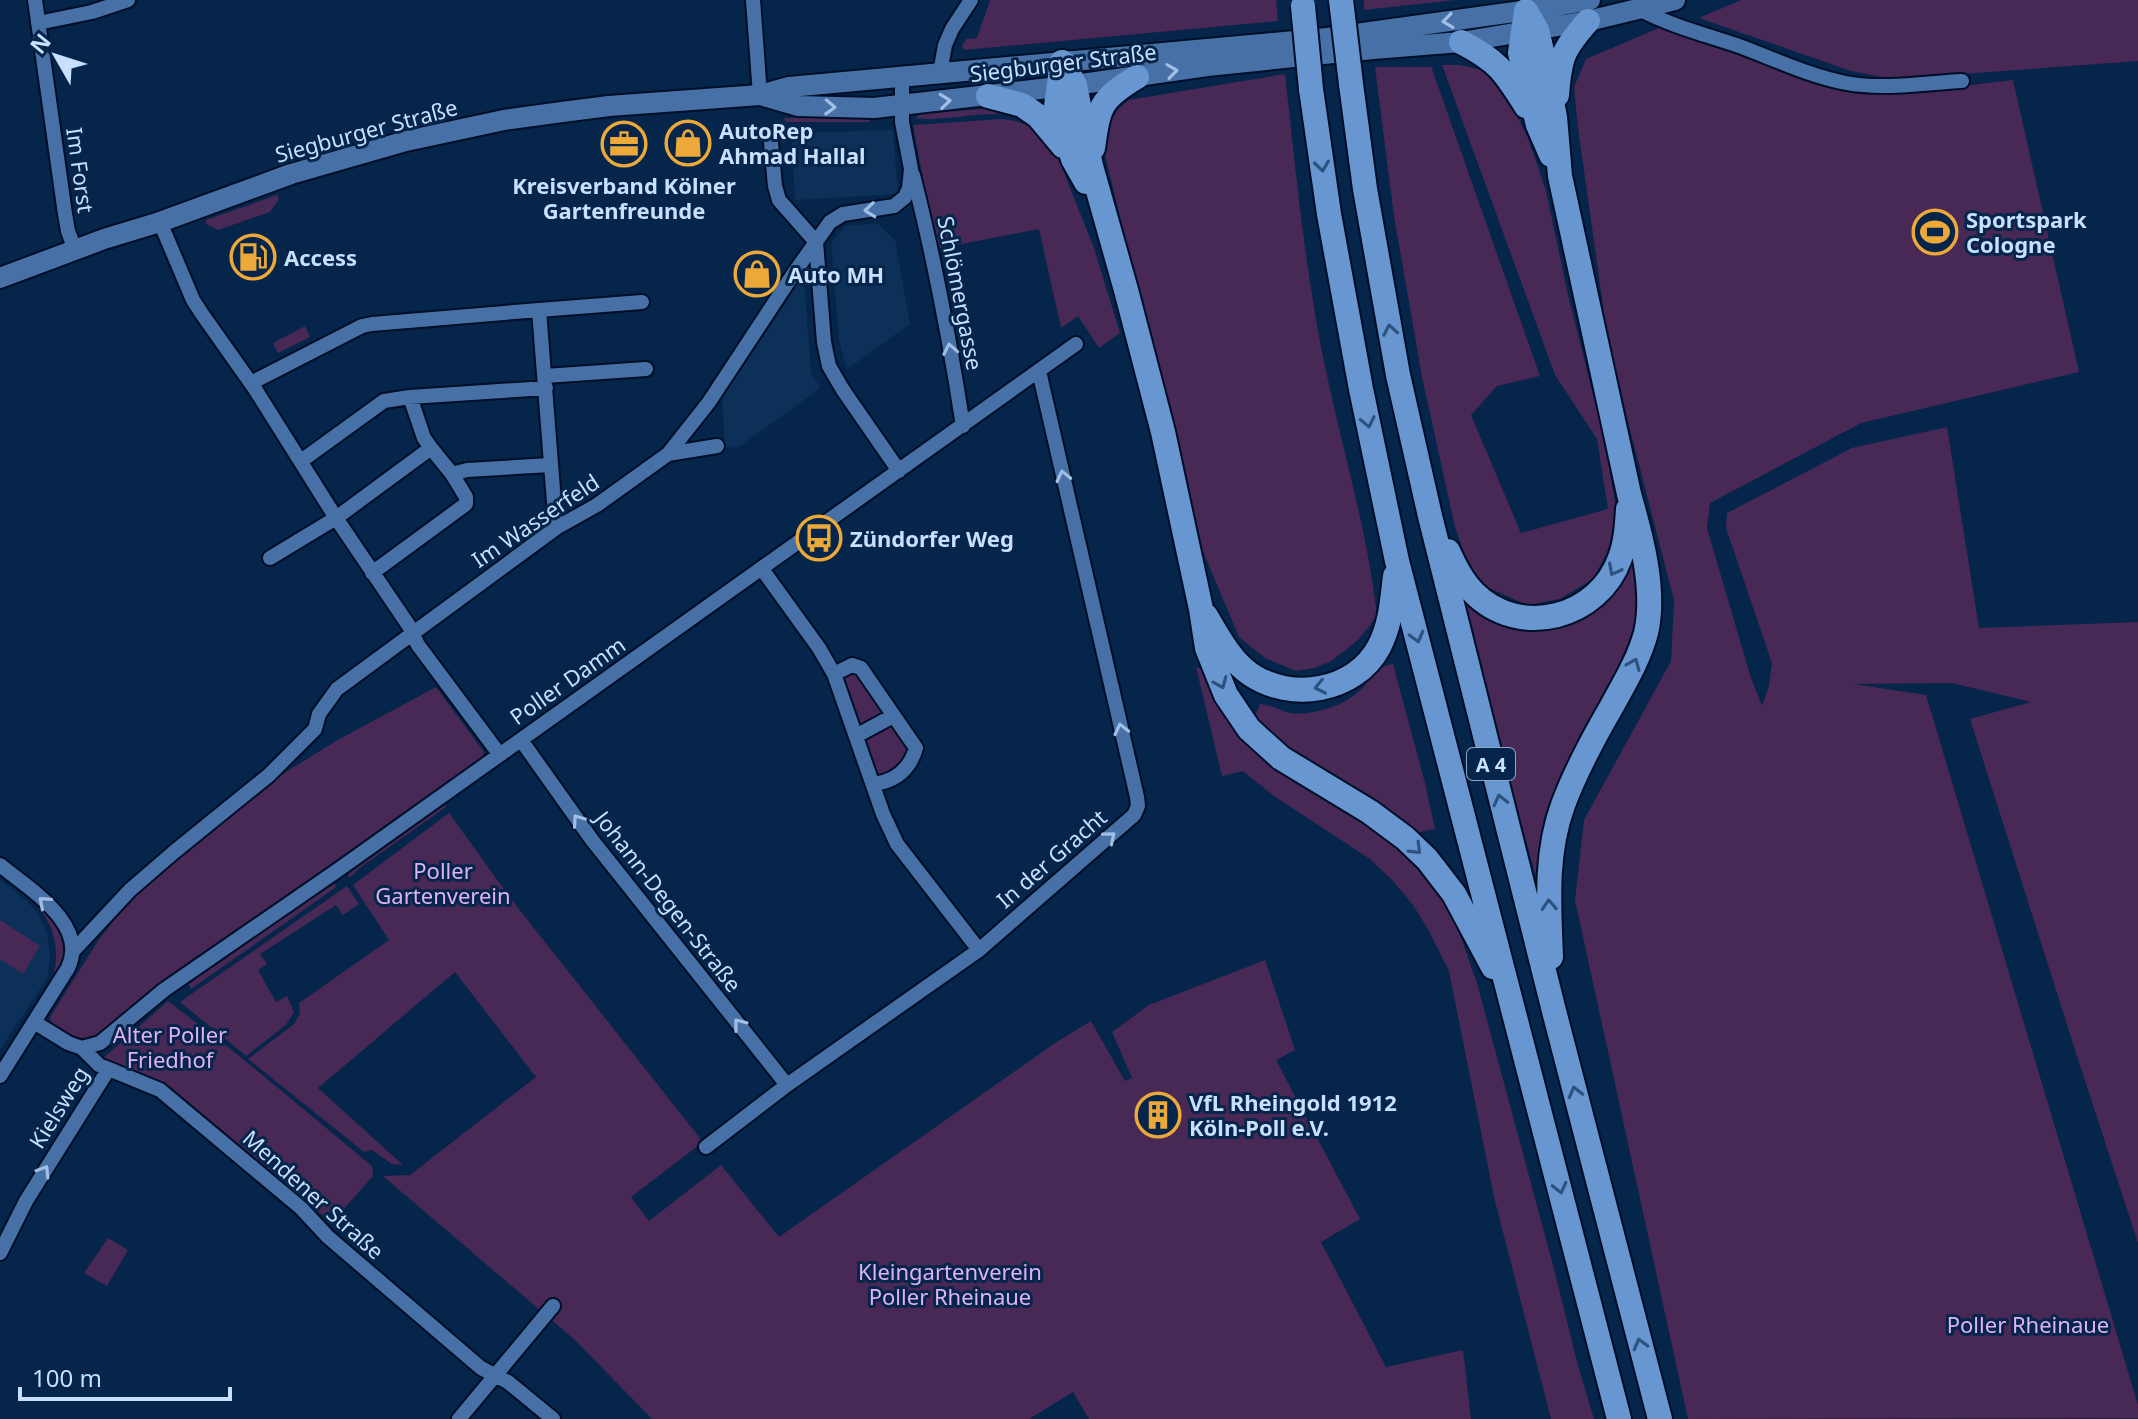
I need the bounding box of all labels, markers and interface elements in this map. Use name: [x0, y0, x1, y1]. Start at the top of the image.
one-way arrow: [1442, 12, 1455, 29]
north arrow: [16, 16, 96, 96]
text: N: [22, 26, 57, 59]
street label: Siegburger Straße: [968, 36, 1158, 88]
one-way arrow: [1165, 63, 1179, 80]
street label: Siegburger Straße: [271, 91, 461, 169]
one-way arrow: [939, 92, 952, 109]
one-way arrow: [824, 98, 837, 115]
place label: AutoRep Ahmad Hallal: [719, 115, 866, 170]
shop icon: AutoRep Ahmad Hallal: [664, 119, 712, 167]
office icon: Kreisverband Kölner Gartenfreunde: [600, 120, 648, 168]
street label: Im Forst: [60, 125, 102, 215]
one-way arrow: [1313, 159, 1330, 173]
place label: Kreisverband Kölner Gartenfreunde: [512, 170, 736, 225]
one-way arrow: [864, 202, 877, 219]
place label: Sportspark Cologne: [1966, 204, 2087, 259]
sports icon: Sportspark Cologne: [1911, 208, 1959, 256]
street label: Schlömergasse: [931, 213, 991, 373]
fuel station icon: Access: [229, 233, 277, 281]
place label: Access: [284, 242, 357, 272]
shop icon: Auto MH: [733, 250, 781, 298]
place label: Auto MH: [788, 259, 884, 289]
one-way arrow: [1383, 324, 1400, 337]
one-way arrow: [942, 342, 959, 356]
one-way arrow: [1359, 415, 1376, 429]
street label: Im Wasserfeld: [465, 466, 605, 574]
one-way arrow: [1055, 470, 1072, 483]
bus stop icon: Zündorfer Weg: [795, 514, 843, 562]
place label: Zündorfer Weg: [850, 523, 1014, 553]
one-way arrow: [1608, 562, 1623, 576]
street label: Poller Damm: [503, 629, 631, 731]
one-way arrow: [1407, 629, 1424, 643]
one-way arrow: [1624, 657, 1640, 672]
one-way arrow: [1212, 675, 1228, 689]
one-way arrow: [1314, 678, 1328, 695]
one-way arrow: [1114, 723, 1131, 737]
road number: A 4: [1467, 748, 1515, 780]
one-way arrow: [1493, 793, 1510, 807]
street label: In der Gracht: [990, 802, 1112, 914]
street label: Johann-Degen-Straße: [588, 803, 749, 998]
one-way arrow: [573, 814, 588, 828]
one-way arrow: [1100, 832, 1115, 847]
one-way arrow: [1407, 840, 1421, 854]
park label: Poller Gartenverein: [375, 855, 511, 910]
one-way arrow: [39, 898, 54, 912]
one-way arrow: [1540, 898, 1557, 911]
one-way arrow: [734, 1018, 748, 1033]
park label: Alter Poller Friedhof: [113, 1019, 227, 1074]
street label: Kielsweg: [21, 1060, 95, 1154]
one-way arrow: [1567, 1086, 1584, 1099]
place label: VfL Rheingold 1912 Köln-Poll e.V.: [1189, 1087, 1397, 1142]
building icon: VfL Rheingold 1912 Köln-Poll e.V.: [1134, 1091, 1182, 1139]
street label: Mendener Straße: [237, 1123, 391, 1265]
one-way arrow: [35, 1165, 50, 1180]
one-way arrow: [1550, 1181, 1567, 1195]
park label: Kleingartenverein Poller Rheinaue: [858, 1256, 1042, 1311]
park label: Poller Rheinaue: [1947, 1309, 2109, 1339]
one-way arrow: [1633, 1337, 1650, 1351]
scale bar: [20, 1351, 230, 1401]
text: 100 m: [32, 1361, 102, 1394]

